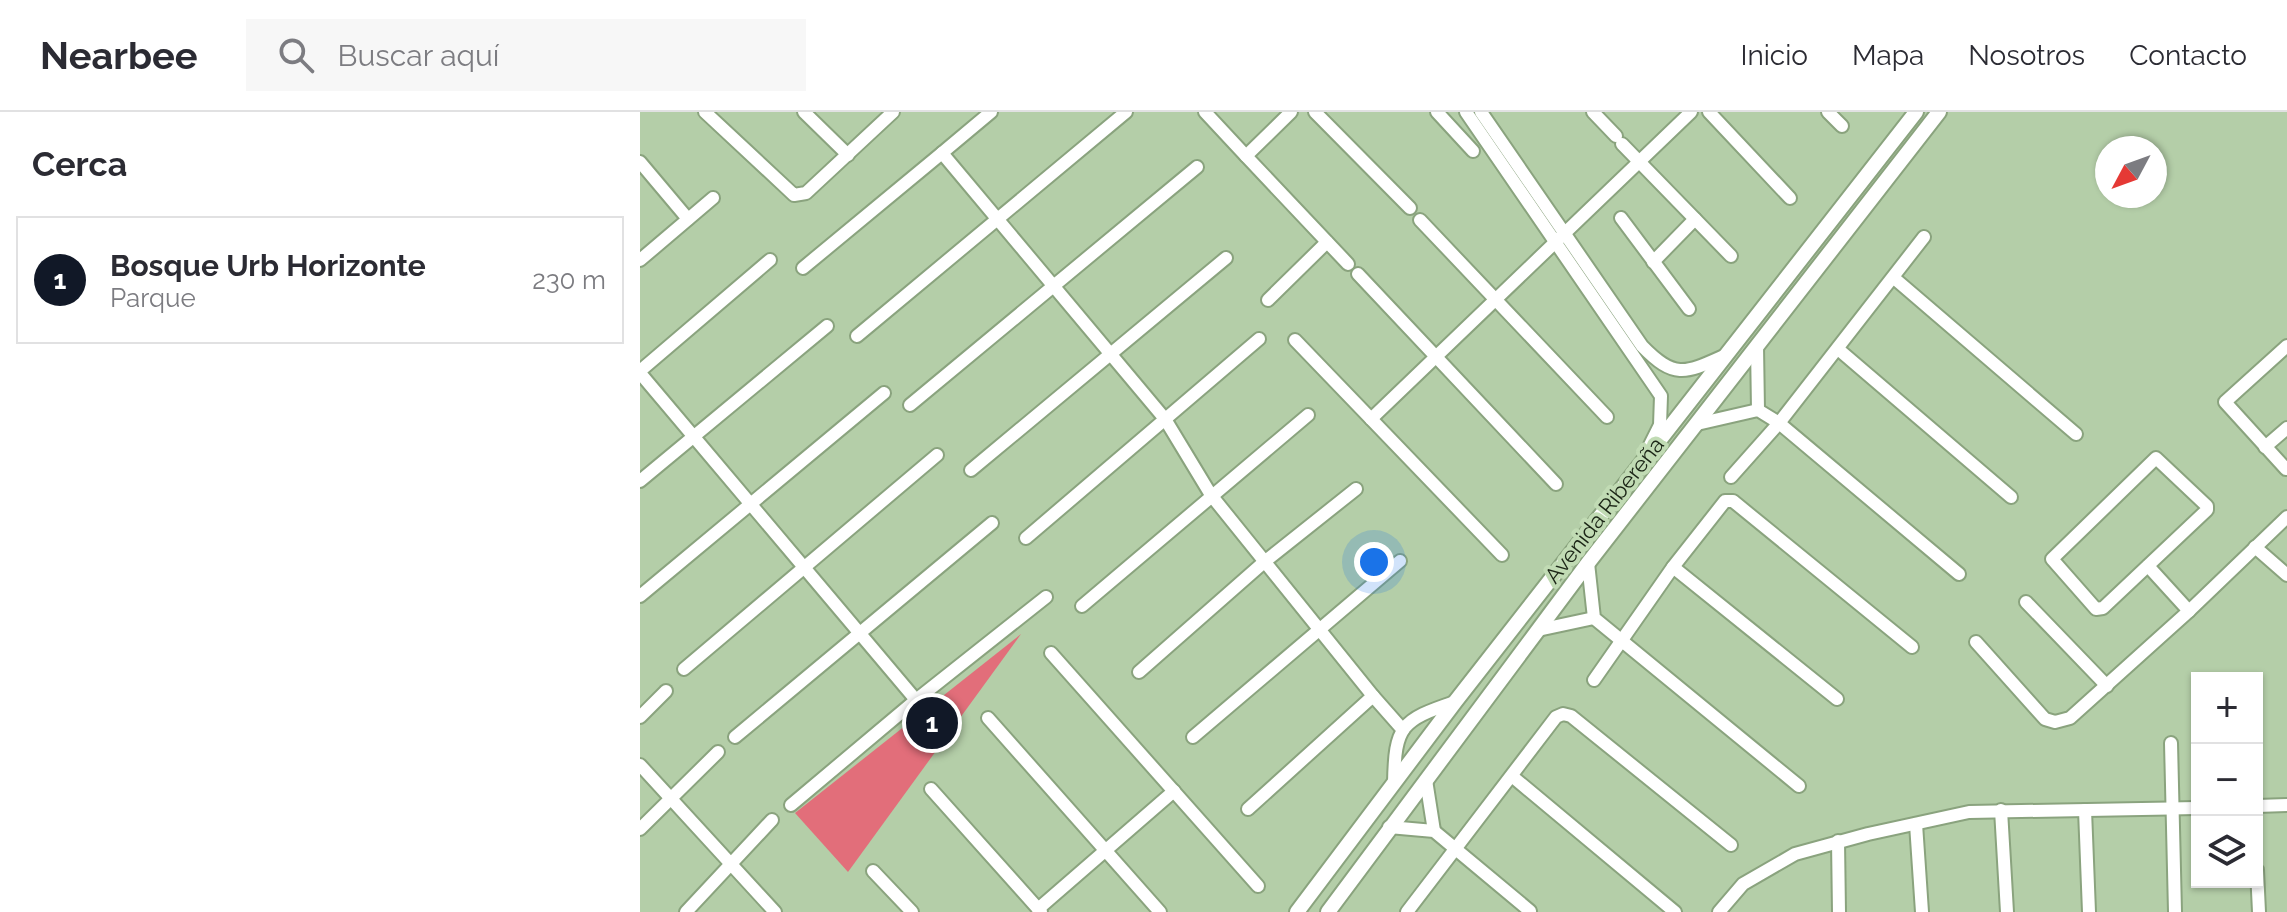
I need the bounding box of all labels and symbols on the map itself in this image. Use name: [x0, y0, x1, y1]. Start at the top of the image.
north arrow: [2095, 136, 2167, 208]
street label: Avenida Ribereña: [1539, 432, 1669, 588]
your location: [1354, 542, 1394, 582]
pin: 1: [906, 693, 958, 753]

